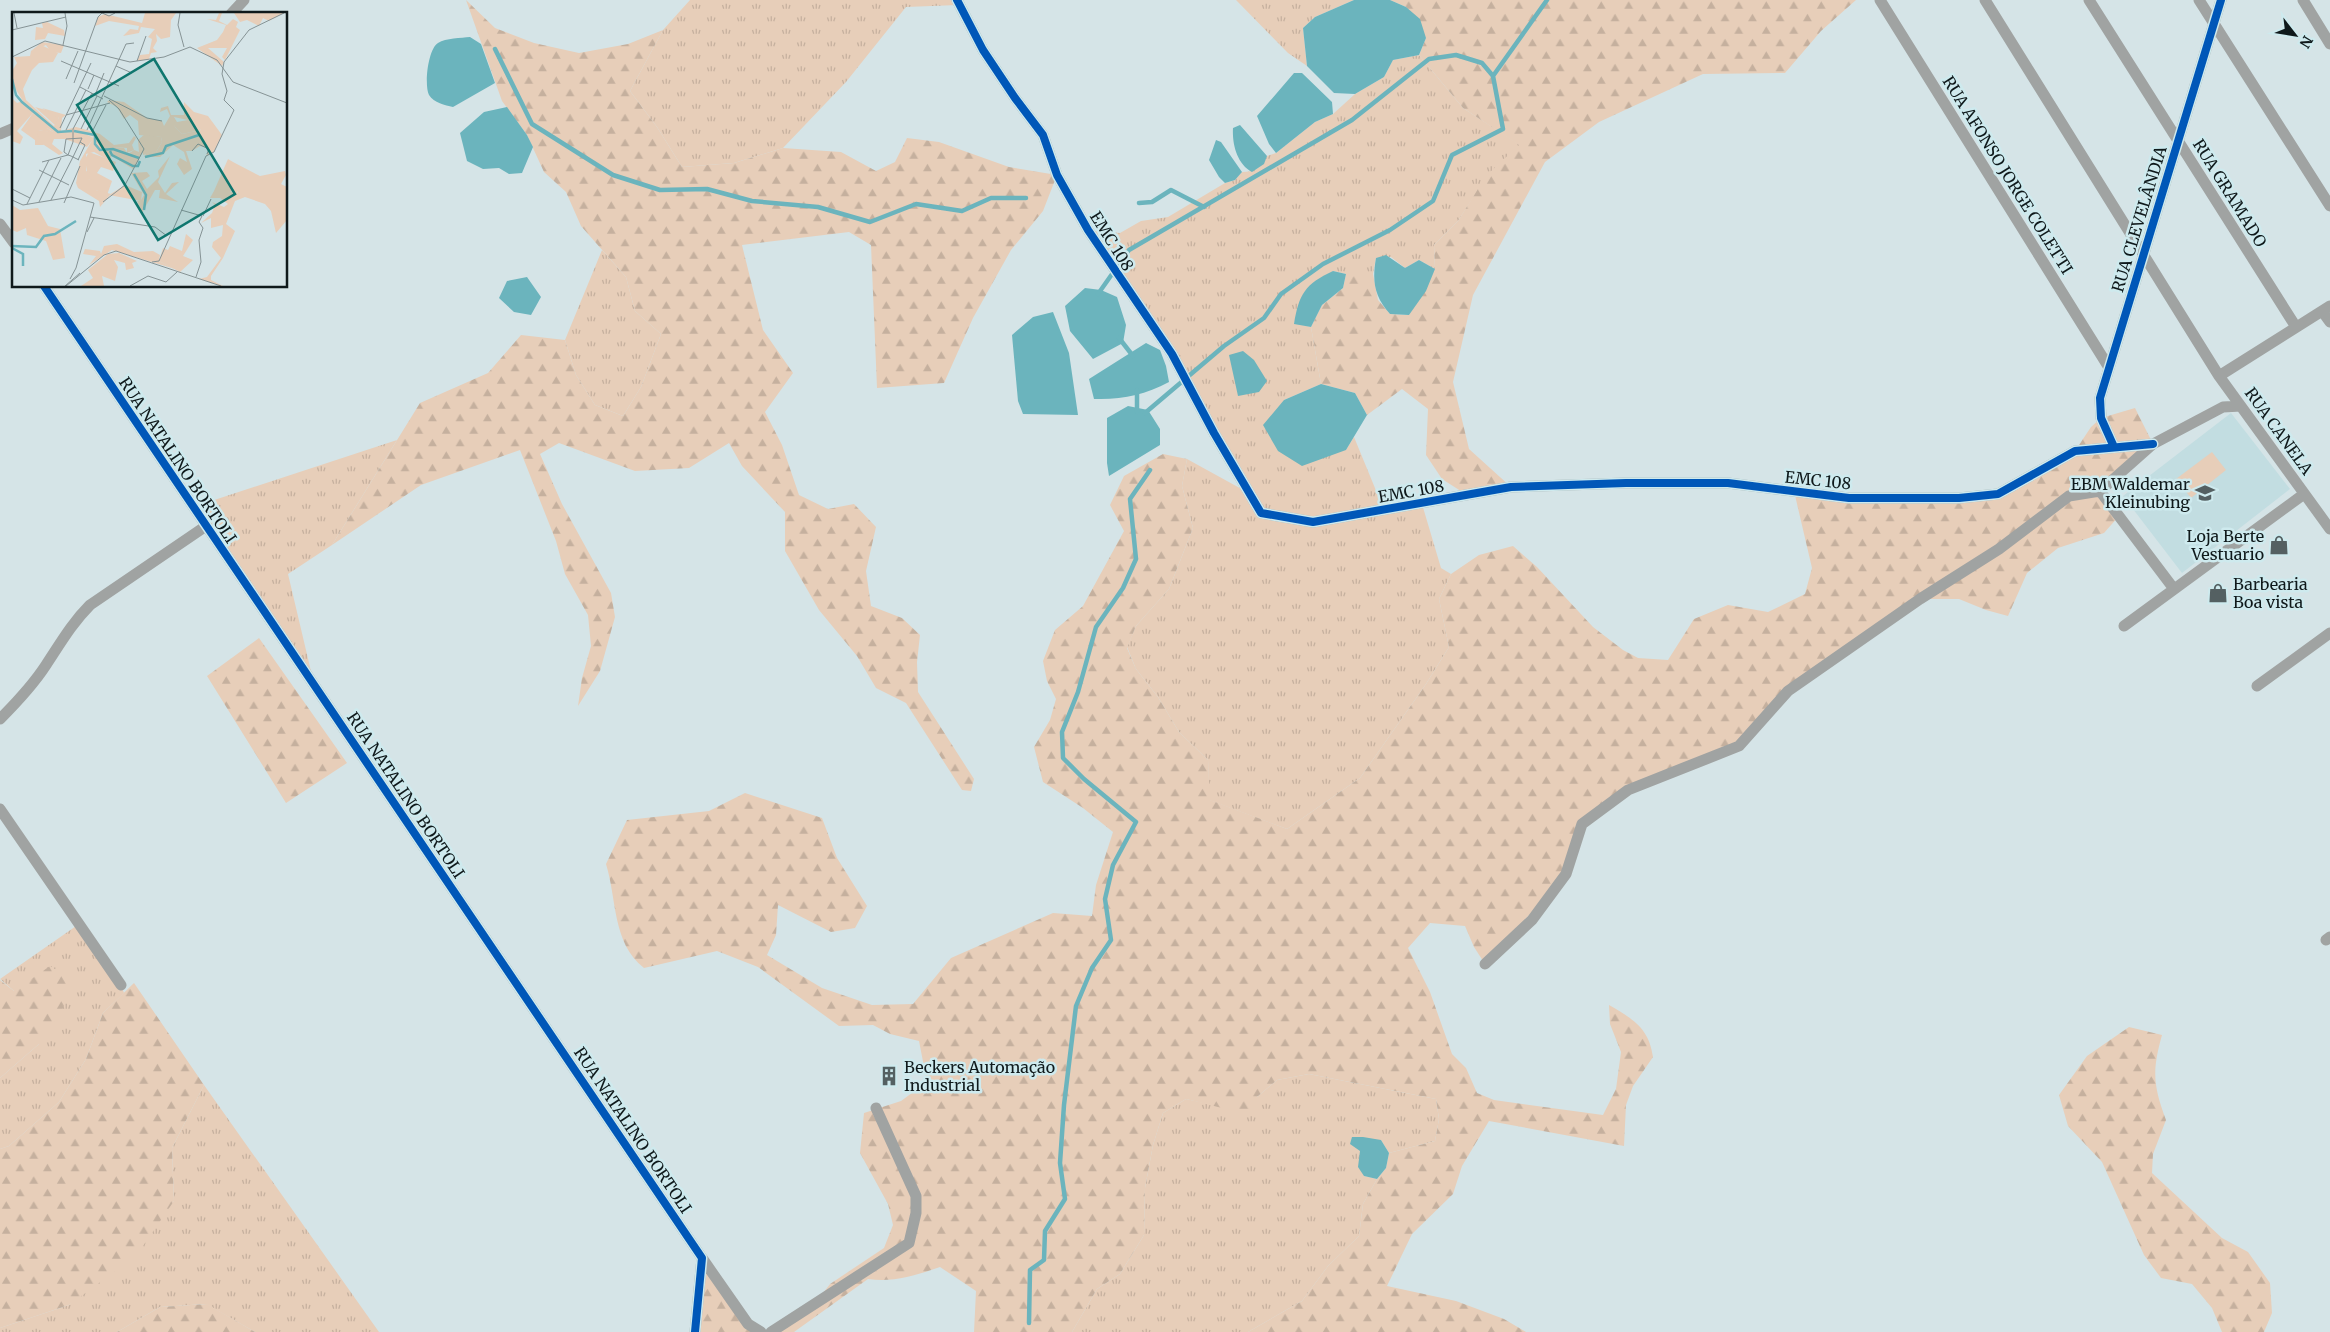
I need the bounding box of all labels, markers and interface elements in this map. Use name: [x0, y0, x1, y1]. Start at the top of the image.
north arrow: [2270, 10, 2320, 60]
inset map: [12, 12, 288, 288]
text: N: [2296, 32, 2317, 51]
street label: RUA AFONSO JORGE COLETTI: [1939, 72, 2077, 278]
street label: RUA GRAMADO: [2189, 135, 2271, 251]
street label: RUA CLEVELÂNDIA: [2107, 143, 2171, 294]
street label: EMC 108: [1086, 207, 1138, 275]
street label: RUA NATALINO BORTOLI: [115, 373, 241, 547]
street label: RUA CANELA: [2241, 383, 2318, 479]
street label: EMC 108: [1784, 467, 1852, 493]
place label: EBM Waldemar Kleinubing: [2071, 474, 2190, 512]
street label: EMC 108: [1376, 475, 1446, 507]
school or university icon: EBM Waldemar Kleinubing: [2194, 482, 2216, 504]
place label: Loja Berte Vestuario: [2186, 526, 2264, 564]
shop icon: Loja Berte Vestuario: [2268, 534, 2290, 556]
place label: Barbearia Boa vista: [2233, 574, 2308, 612]
shop icon: Barbearia Boa vista: [2207, 582, 2229, 604]
street label: RUA NATALINO BORTOLI: [343, 708, 469, 882]
street label: RUA NATALINO BORTOLI: [570, 1043, 696, 1217]
place label: Beckers Automação Industrial: [904, 1057, 1055, 1095]
building icon: Beckers Automação Industrial: [878, 1065, 900, 1087]

